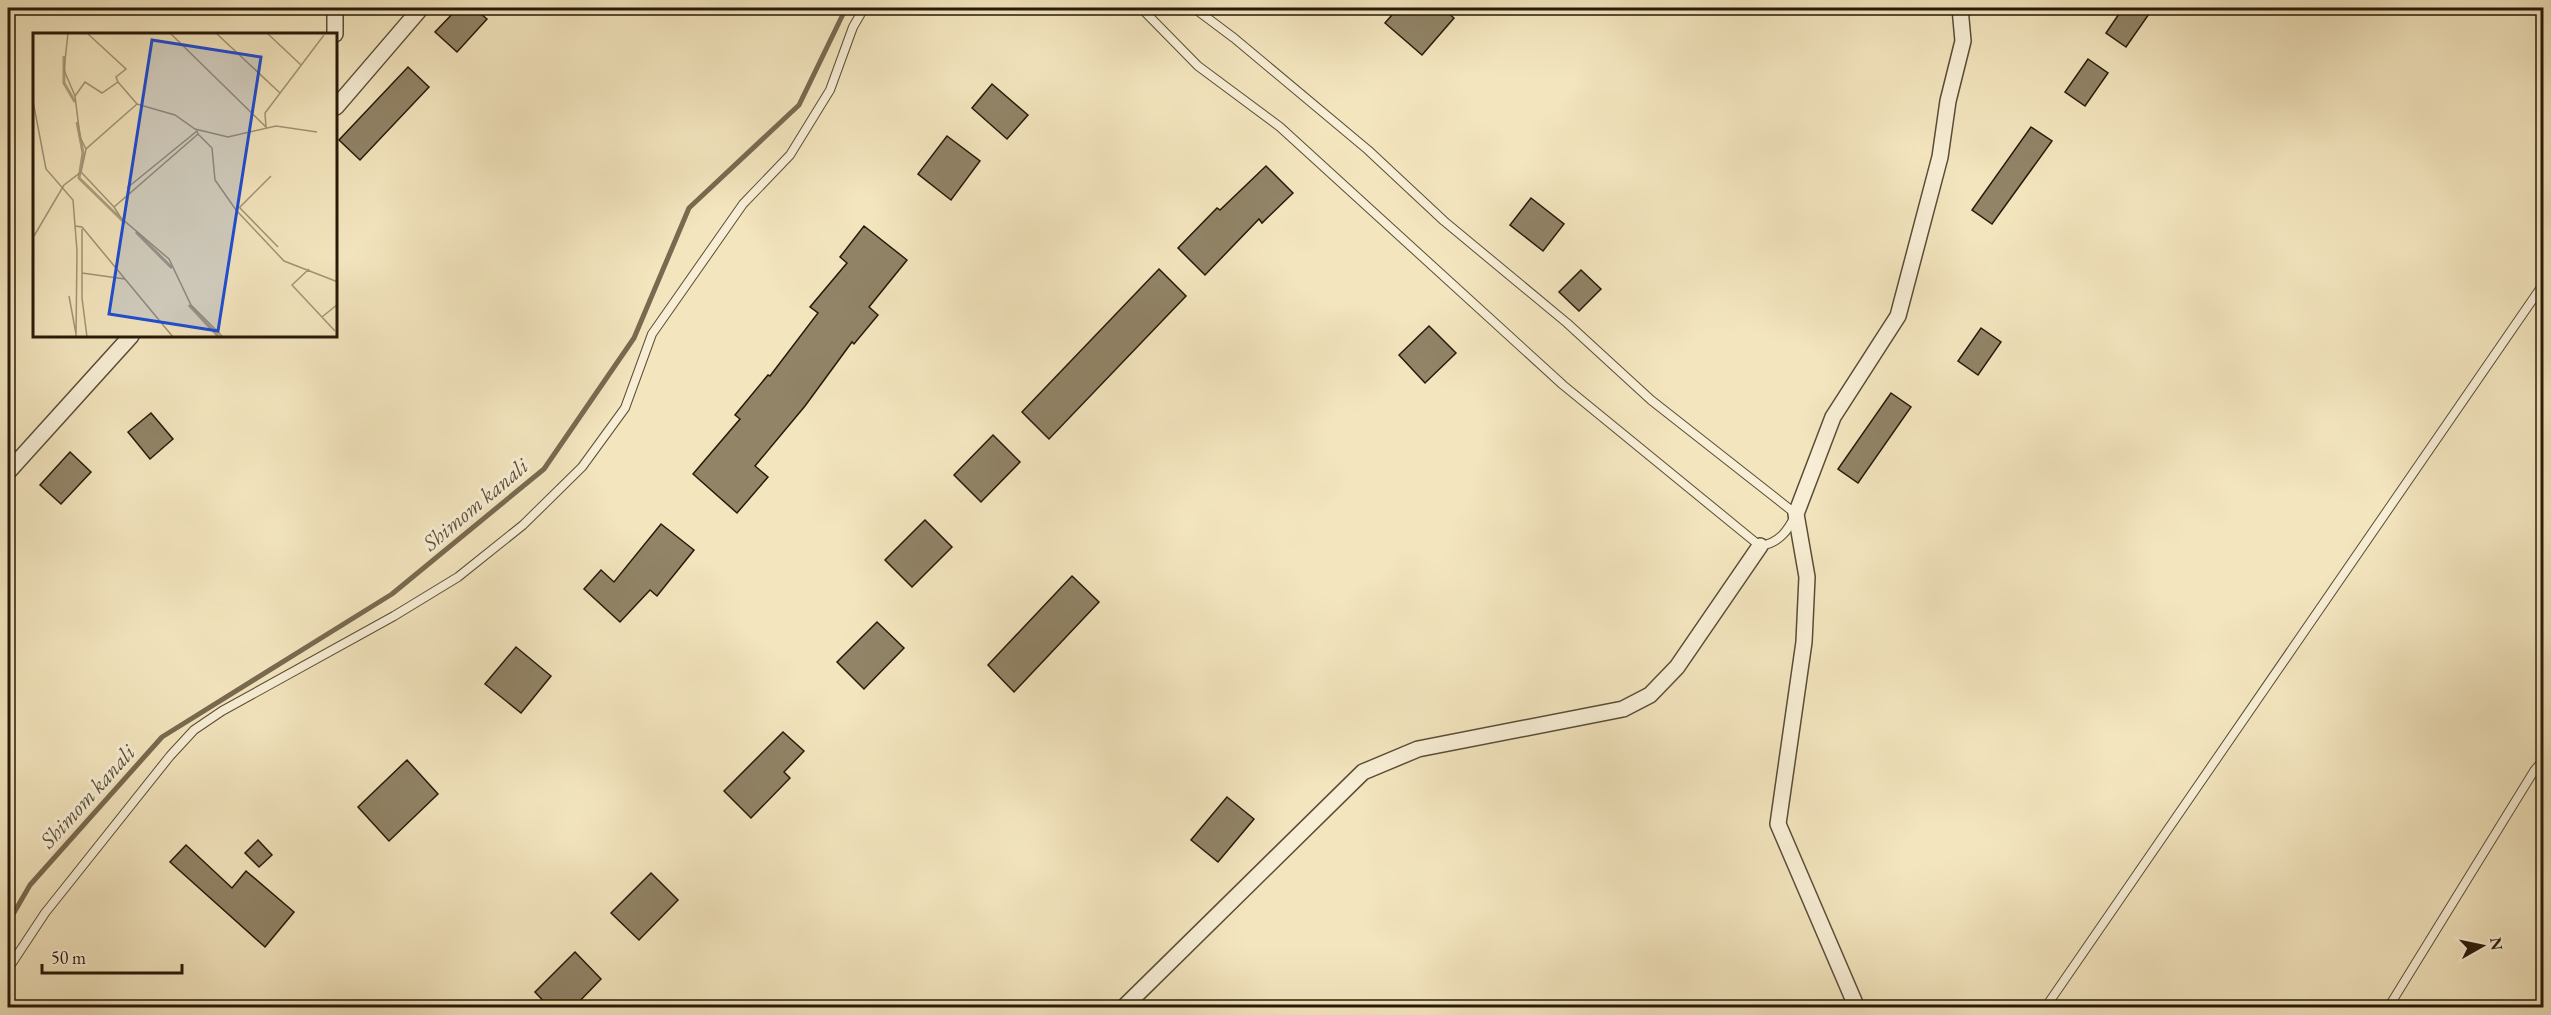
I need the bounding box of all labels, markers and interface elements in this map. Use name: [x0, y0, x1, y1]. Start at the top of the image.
inset map: [33, 33, 338, 338]
water label: Shimom kanali: [416, 451, 535, 558]
water label: Shimom kanali: [33, 737, 143, 855]
north arrow: [2452, 916, 2512, 976]
text: N: [2485, 936, 2508, 952]
scale bar: [42, 937, 182, 975]
text: 50 m: [51, 946, 86, 969]

